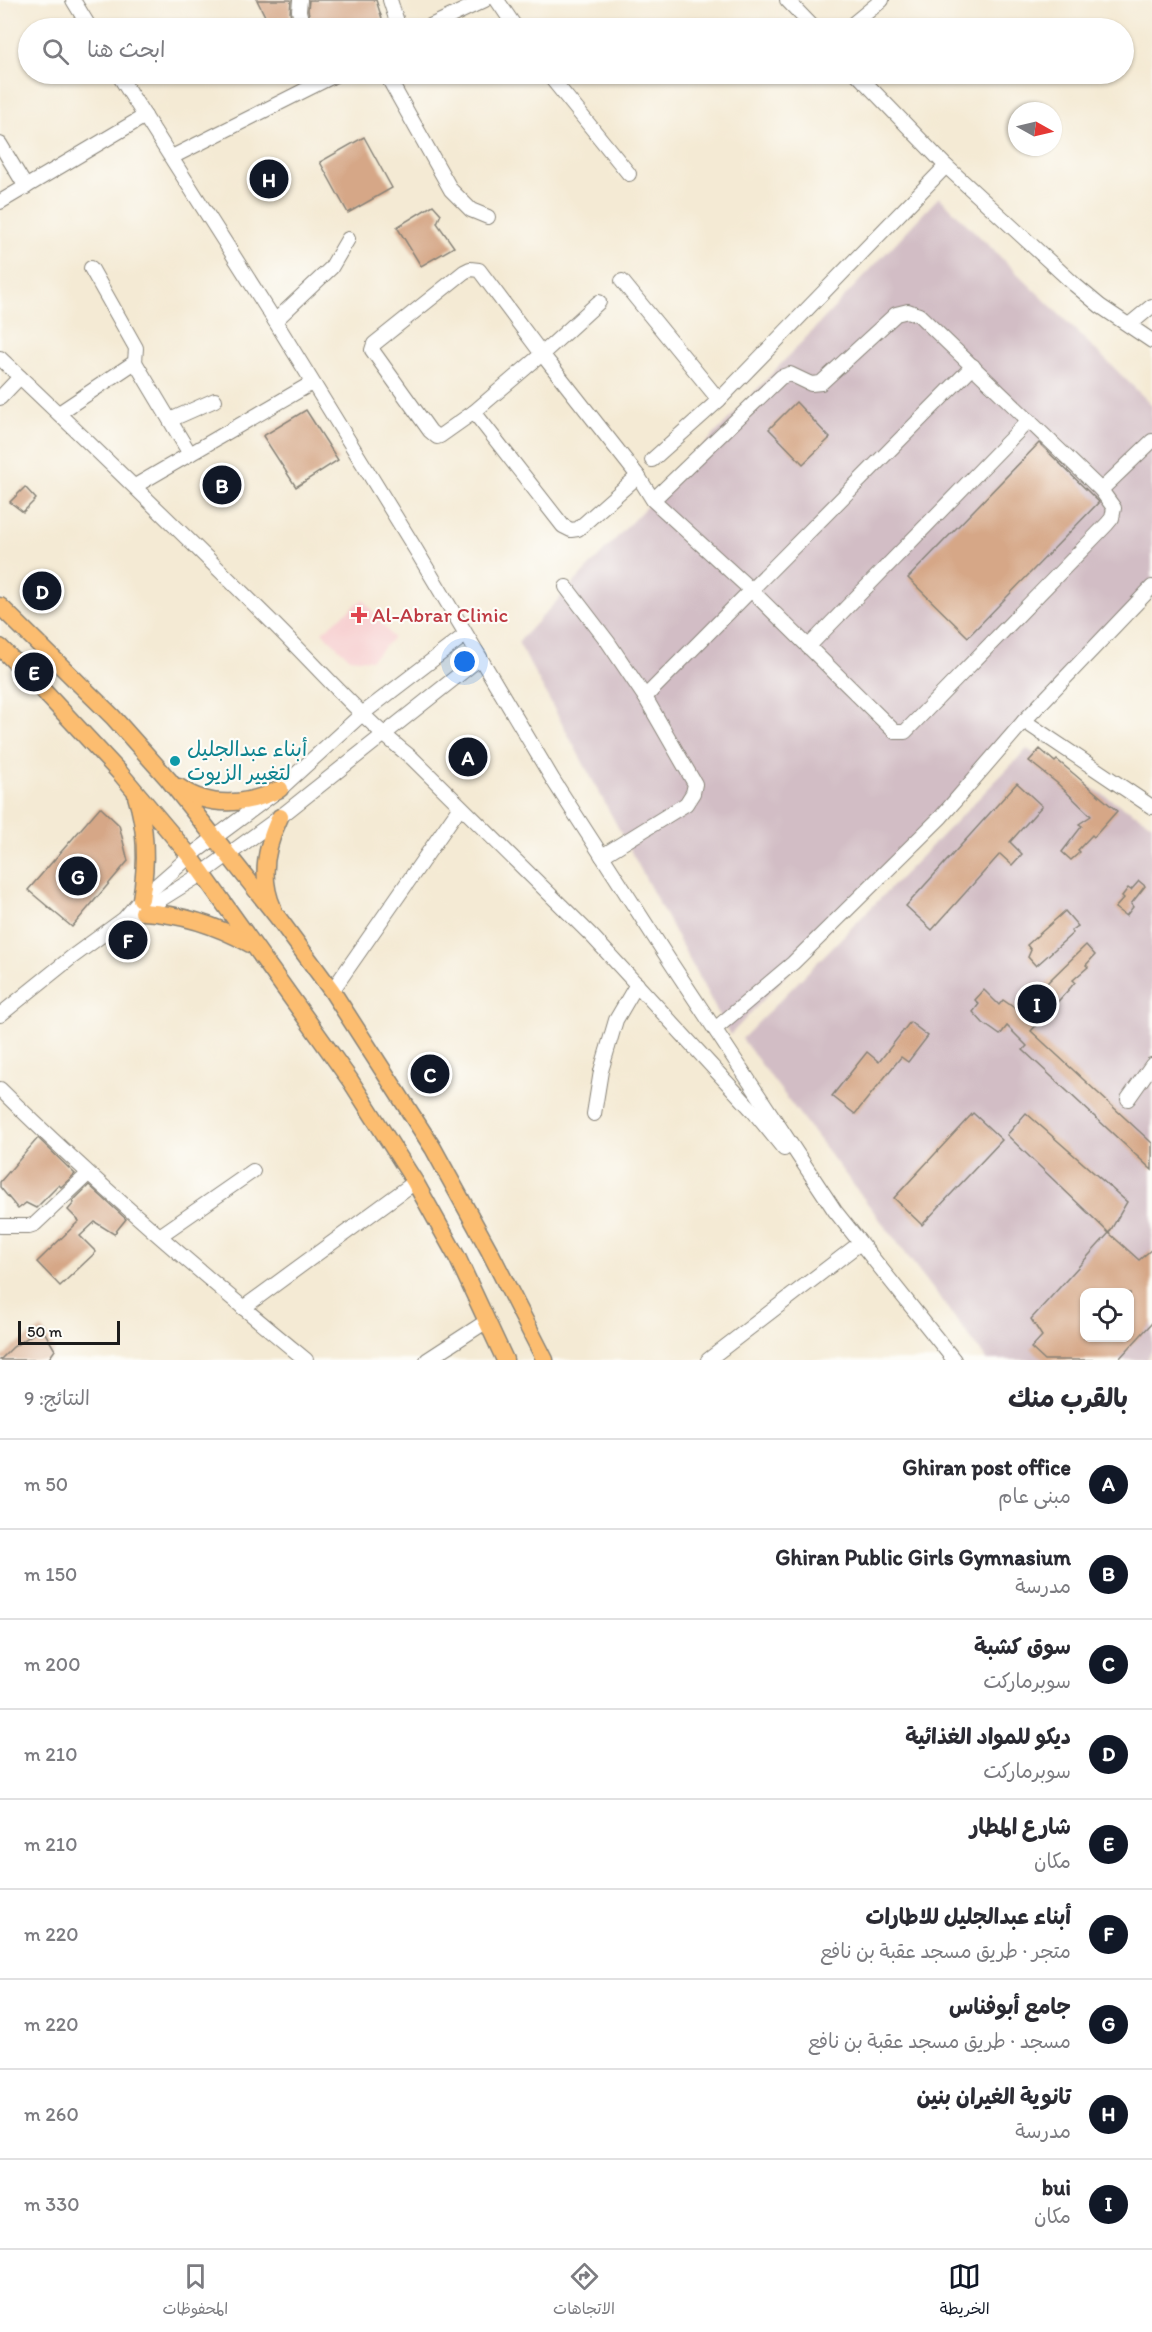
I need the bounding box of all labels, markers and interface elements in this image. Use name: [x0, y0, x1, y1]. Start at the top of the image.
search box: [18, 18, 1134, 84]
icon: search: [39, 35, 72, 68]
text: ابحث هنا: [87, 36, 166, 63]
north arrow: [1008, 102, 1062, 156]
pin: H: [250, 156, 288, 201]
pin: B: [202, 462, 242, 508]
pin: D: [22, 568, 62, 614]
place label: Al-Abrar Clinic: [372, 602, 509, 627]
marker: Al-Abrar Clinic: [350, 606, 368, 624]
your location: [450, 647, 479, 676]
pin: E: [15, 650, 54, 694]
pin: A: [448, 734, 488, 780]
place label: أبناء عبدالجليل لتغيير الزيوت: [187, 736, 307, 786]
marker: أبناء عبدالجليل لتغيير الزيوت: [168, 754, 182, 768]
pin: G: [58, 854, 98, 898]
pin: F: [108, 918, 148, 962]
pin: I: [1018, 982, 1056, 1026]
pin: C: [410, 1052, 450, 1096]
map controls: [1080, 1288, 1134, 1342]
button: locate: [1080, 1288, 1134, 1342]
scale bar: [18, 1318, 120, 1346]
text: 50 m: [27, 1322, 62, 1341]
text: بالقرب منك: [1008, 1382, 1128, 1414]
text: النتائج: 9: [24, 1386, 90, 1410]
text: Ghiran post office: [902, 1454, 1071, 1481]
text: 50 m: [24, 1472, 68, 1496]
text: A: [1102, 1472, 1115, 1496]
text: مبنى عام: [998, 1484, 1071, 1508]
text: Ghiran Public Girls Gymnasium: [775, 1544, 1071, 1571]
text: 150 m: [24, 1562, 77, 1586]
text: B: [1102, 1562, 1115, 1586]
text: مدرسة: [1015, 1574, 1071, 1598]
text: سوق كشبة: [974, 1633, 1071, 1660]
text: 200 m: [24, 1652, 81, 1676]
text: C: [1102, 1652, 1115, 1676]
text: سوبرماركت: [983, 1669, 1071, 1693]
text: ديكو للمواد الغذائية: [905, 1723, 1071, 1750]
text: 210 m: [24, 1742, 77, 1766]
text: D: [1102, 1742, 1115, 1766]
text: سوبرماركت: [983, 1759, 1071, 1783]
text: شارع المطار: [970, 1813, 1071, 1840]
text: 210 m: [24, 1832, 77, 1856]
text: E: [1103, 1832, 1114, 1856]
text: مكان: [1034, 1849, 1071, 1873]
text: أبناء عبدالجليل للاطارات: [866, 1903, 1071, 1930]
text: 220 m: [24, 1922, 79, 1946]
text: F: [1103, 1922, 1114, 1946]
text: متجر · طريق مسجد عقبة بن نافع: [820, 1939, 1071, 1963]
text: جامع أبوفناس: [949, 1993, 1071, 2020]
text: 220 m: [24, 2012, 79, 2036]
text: G: [1102, 2012, 1115, 2036]
text: مسجد · طريق مسجد عقبة بن نافع: [808, 2029, 1071, 2053]
text: تانوية الغيران بنين: [917, 2083, 1071, 2110]
text: 260 m: [24, 2102, 79, 2126]
text: H: [1102, 2102, 1115, 2126]
text: مدرسة: [1015, 2119, 1071, 2143]
text: bui: [1042, 2174, 1071, 2201]
text: 330 m: [24, 2192, 79, 2216]
text: I: [1105, 2192, 1112, 2216]
text: مكان: [1034, 2204, 1071, 2228]
tab: المحفوظات: [162, 2260, 228, 2323]
tab: الاتجاهات: [553, 2260, 615, 2323]
tab: الخريطة: [940, 2260, 990, 2323]

